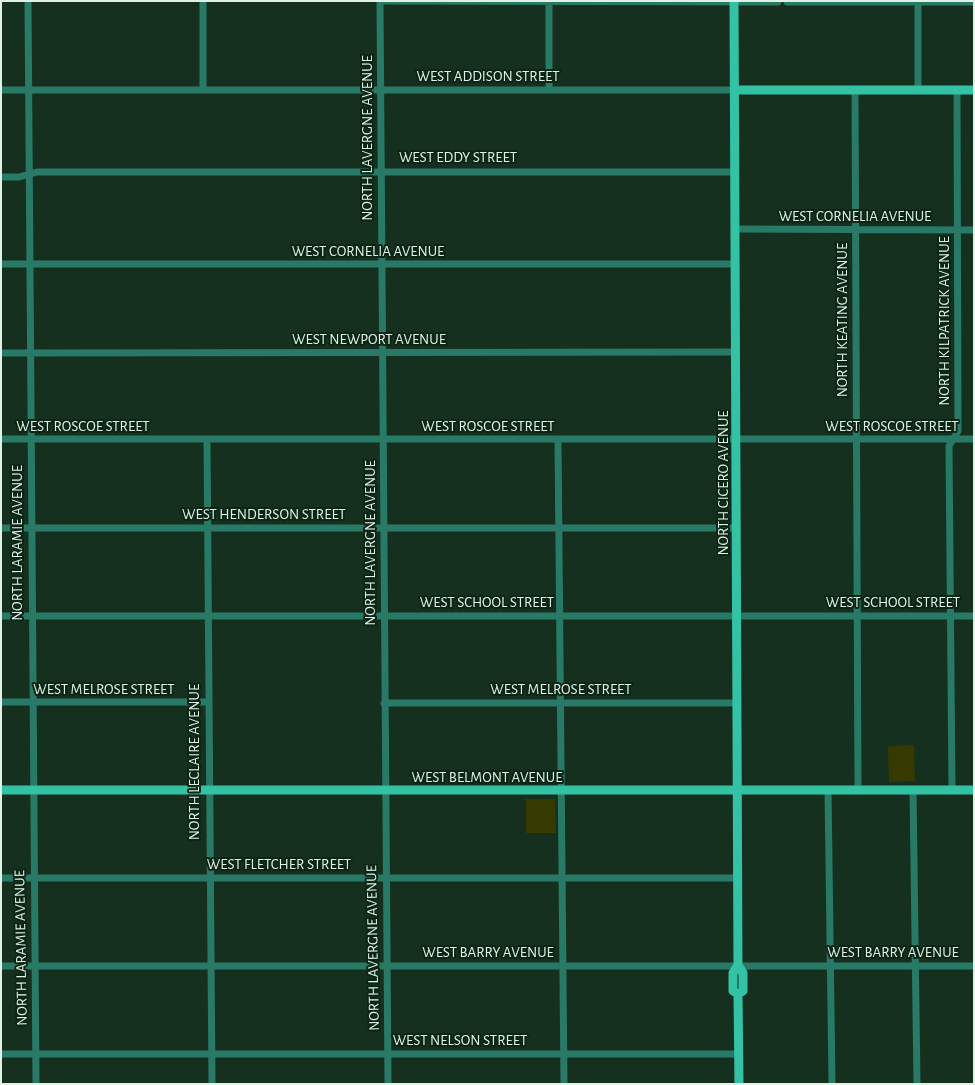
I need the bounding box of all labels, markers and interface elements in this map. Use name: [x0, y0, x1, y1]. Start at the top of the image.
street label: NORTH LAVERGNE AVENUE: [358, 55, 376, 221]
street label: WEST ADDISON STREET: [416, 67, 560, 85]
street label: WEST EDDY STREET: [399, 148, 517, 166]
street label: WEST CORNELIA AVENUE: [779, 207, 931, 225]
street label: NORTH KILPATRICK AVENUE: [935, 236, 953, 406]
street label: WEST CORNELIA AVENUE: [292, 242, 444, 260]
street label: NORTH KEATING AVENUE: [833, 243, 851, 397]
street label: WEST NEWPORT AVENUE: [292, 330, 446, 348]
street label: NORTH CICERO AVENUE: [714, 410, 732, 556]
street label: WEST ROSCOE STREET: [16, 417, 150, 435]
street label: WEST ROSCOE STREET: [421, 417, 555, 435]
street label: WEST ROSCOE STREET: [825, 417, 959, 435]
street label: NORTH LAVERGNE AVENUE: [361, 460, 379, 626]
street label: NORTH LARAMIE AVENUE: [8, 465, 26, 621]
street label: WEST HENDERSON STREET: [182, 505, 346, 523]
street label: WEST SCHOOL STREET: [420, 593, 554, 611]
street label: WEST SCHOOL STREET: [826, 593, 960, 611]
street label: WEST MELROSE STREET: [33, 680, 175, 698]
street label: WEST MELROSE STREET: [490, 680, 632, 698]
street label: NORTH LECLAIRE AVENUE: [185, 684, 203, 840]
street label: WEST BELMONT AVENUE: [412, 768, 562, 786]
street label: WEST FLETCHER STREET: [207, 855, 351, 873]
street label: NORTH LAVERGNE AVENUE: [363, 865, 383, 1031]
street label: NORTH LARAMIE AVENUE: [11, 870, 31, 1026]
street label: WEST BARRY AVENUE: [422, 943, 554, 961]
street label: WEST BARRY AVENUE: [827, 943, 959, 961]
street label: WEST NELSON STREET: [393, 1031, 527, 1049]

